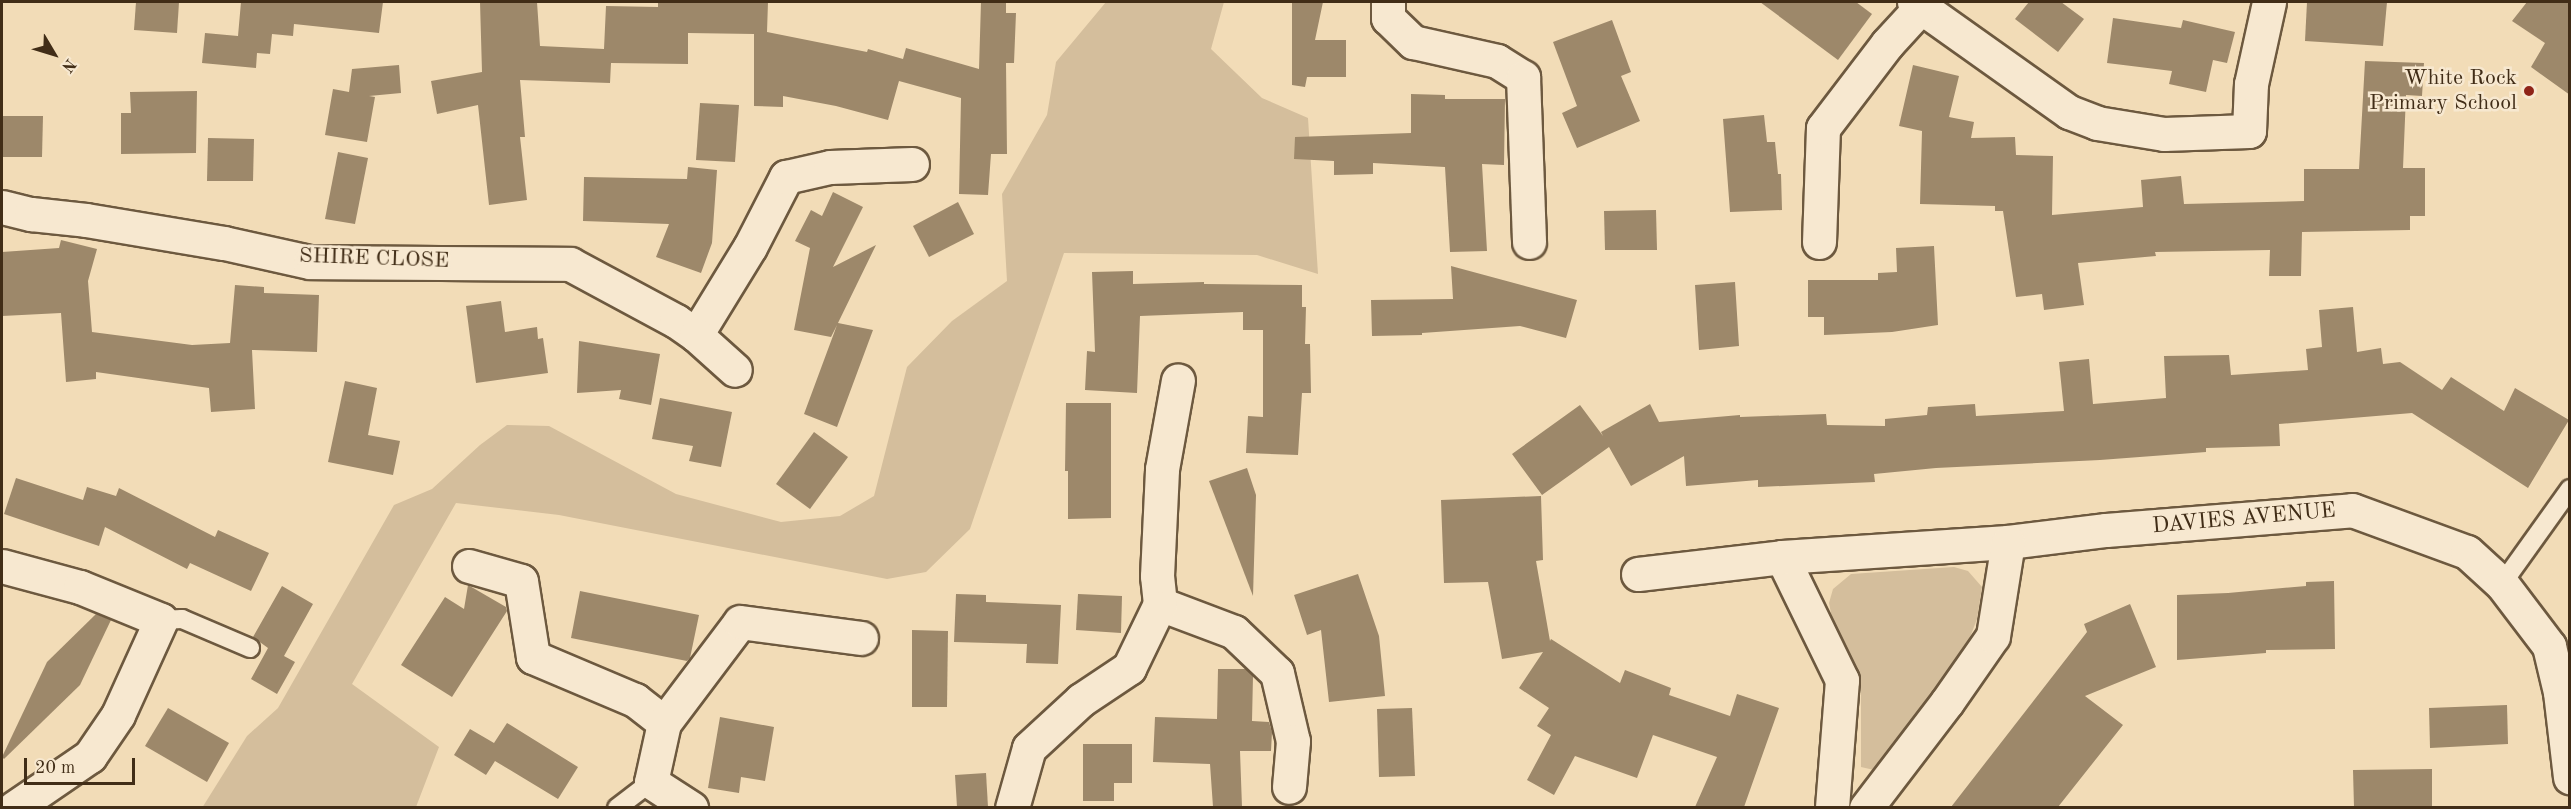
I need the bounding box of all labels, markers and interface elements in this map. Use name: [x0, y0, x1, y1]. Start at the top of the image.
north arrow: [24, 24, 84, 84]
text: N: [58, 55, 78, 75]
place label: White Rock Primary School: [2369, 65, 2517, 116]
marker: White Rock Primary School: [2522, 84, 2536, 98]
street label: SHIRE CLOSE: [298, 243, 450, 275]
street label: DAVIES AVENUE: [2151, 498, 2337, 540]
scale bar: [27, 746, 138, 784]
text: 20 m: [35, 759, 75, 777]

